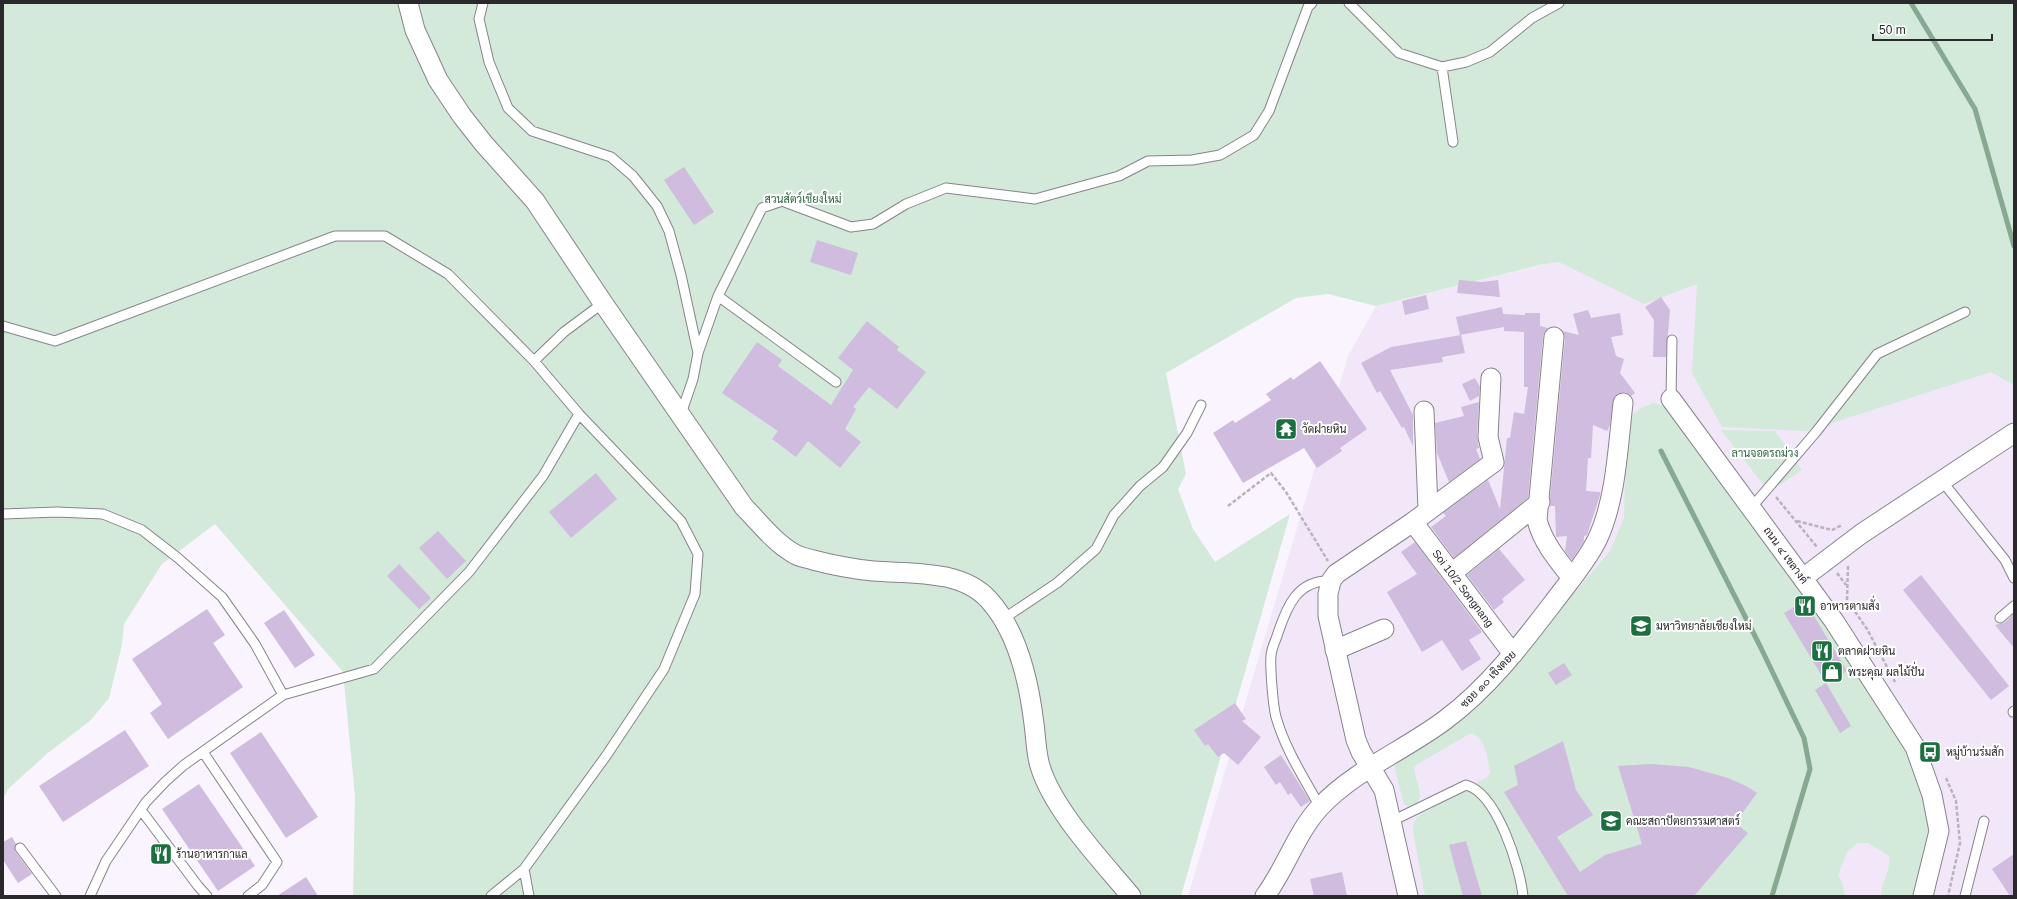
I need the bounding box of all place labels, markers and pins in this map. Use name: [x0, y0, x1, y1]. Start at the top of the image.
temple icon: วัดฝายหิน: [1273, 416, 1299, 442]
place label: วัดฝายหิน: [1302, 422, 1347, 435]
restaurant icon: อาหารตามสั่ง: [1792, 593, 1818, 619]
place label: อาหารตามสั่ง: [1820, 595, 1880, 612]
school or university icon: มหาวิทยาลัยเชียงใหม่: [1628, 613, 1654, 639]
place label: มหาวิทยาลัยเชียงใหม่: [1656, 618, 1752, 632]
restaurant icon: ตลาดฝายหิน: [1809, 638, 1835, 664]
place label: ตลาดฝายหิน: [1838, 645, 1895, 657]
shop icon: พระคุณ ผลไม้ปั่น: [1819, 659, 1845, 685]
place label: พระคุณ ผลไม้ปั่น: [1848, 661, 1924, 681]
bus stop icon: หมู่บ้านร่มสัก: [1917, 739, 1943, 765]
place label: หมู่บ้านร่มสัก: [1946, 745, 2004, 760]
school or university icon: คณะสถาปัตยกรรมศาสตร์: [1598, 808, 1624, 834]
place label: คณะสถาปัตยกรรมศาสตร์: [1626, 813, 1740, 827]
restaurant icon: ร้านอาหารกาแล: [148, 841, 174, 867]
place label: ร้านอาหารกาแล: [176, 847, 248, 860]

